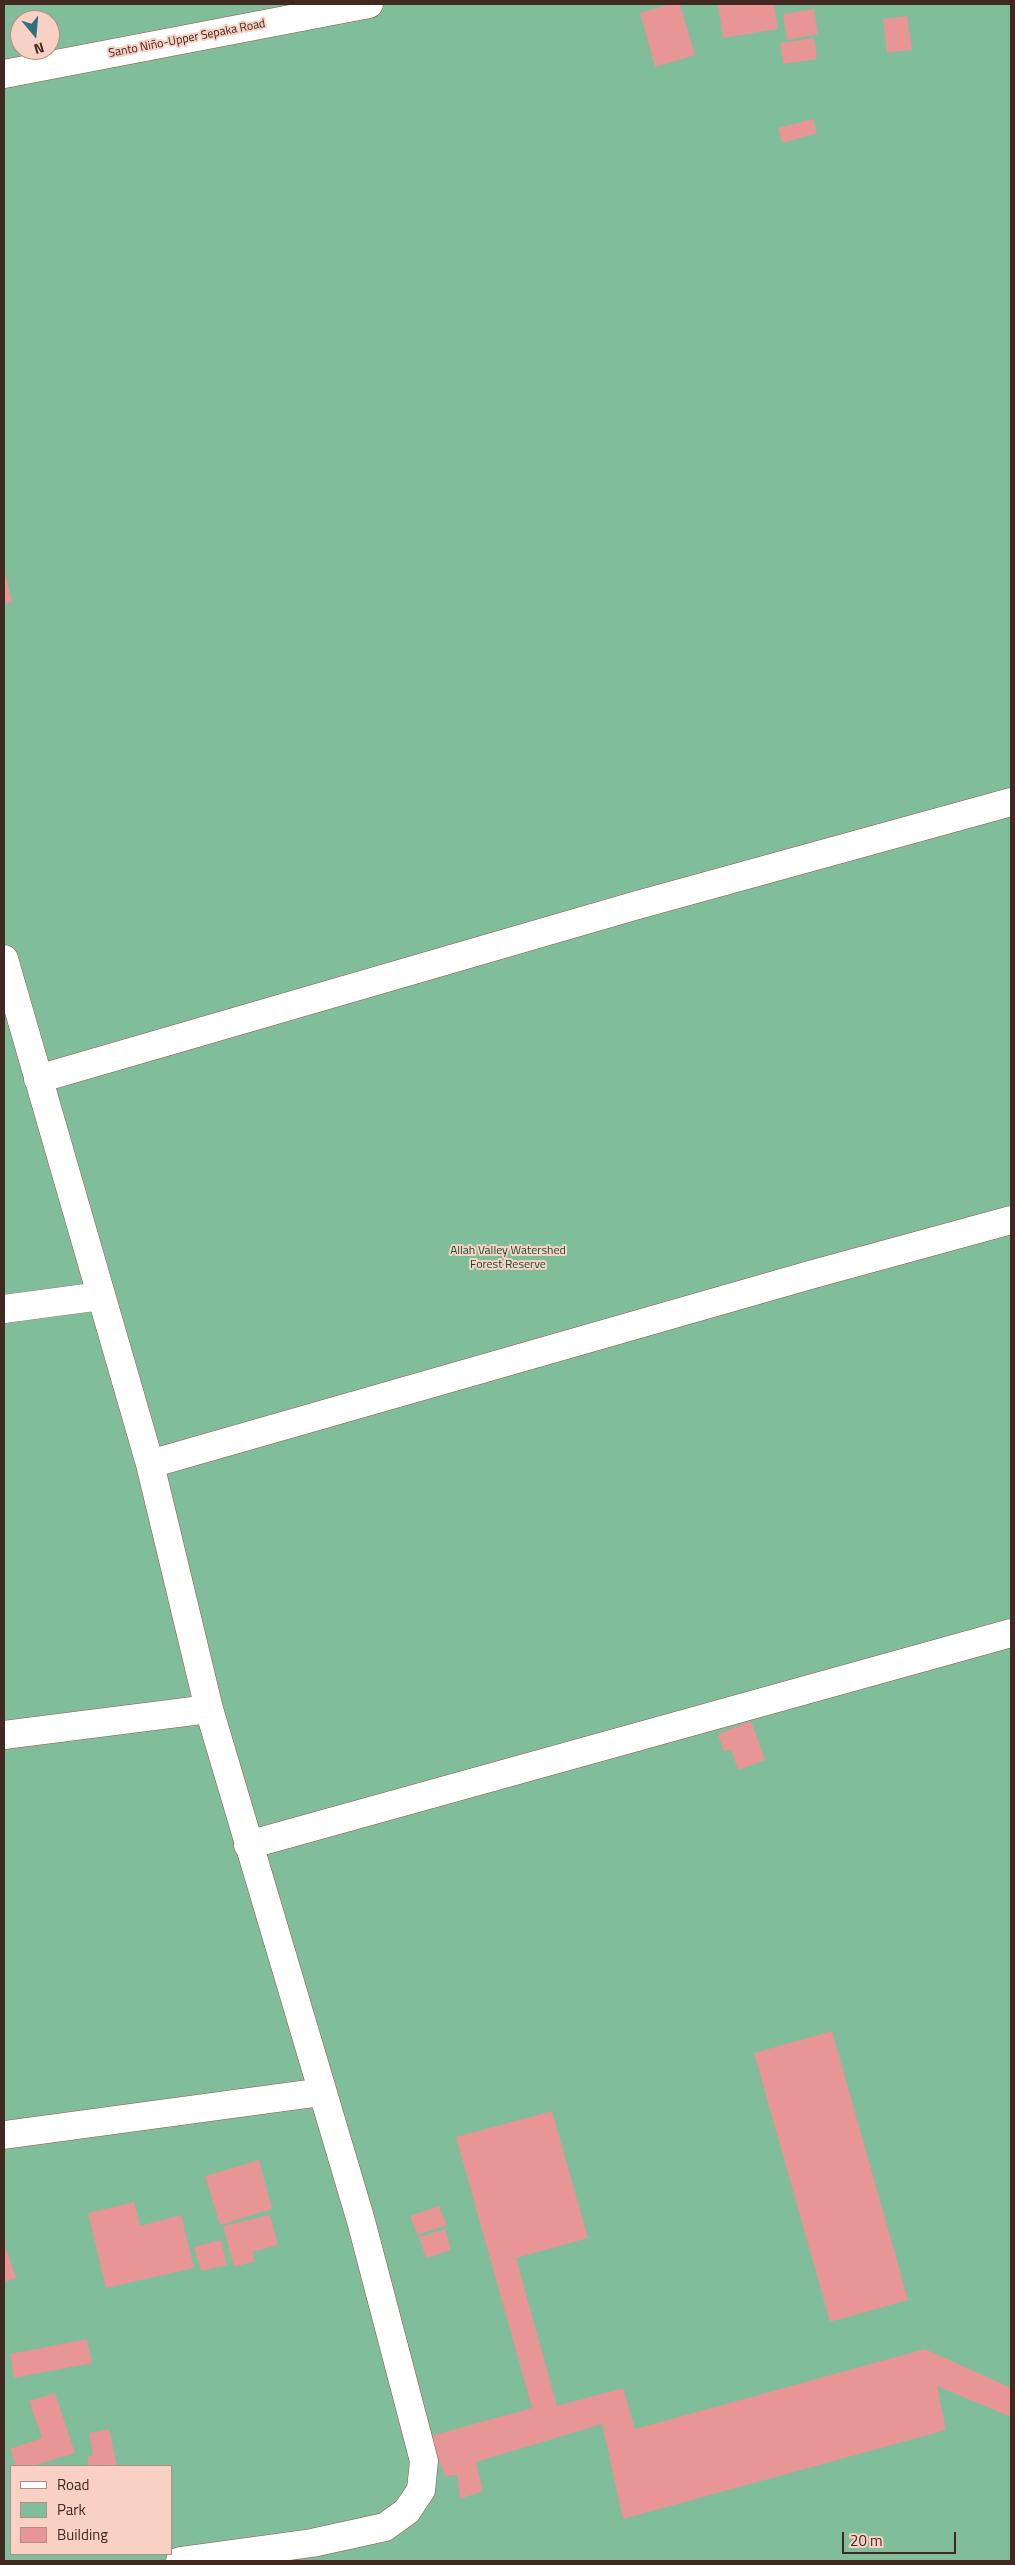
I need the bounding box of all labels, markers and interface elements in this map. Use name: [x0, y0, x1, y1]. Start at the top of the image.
north arrow: [10, 10, 60, 60]
street label: Santo Niño-Upper Sepaka Road: [107, 17, 267, 61]
text: N: [32, 37, 47, 60]
park label: Allah Valley Watershed Forest Reserve: [450, 1244, 566, 1272]
legend: [10, 2465, 172, 2555]
text: Road: [57, 2473, 89, 2496]
text: Park: [57, 2498, 86, 2521]
scale bar: [845, 2522, 959, 2554]
text: Building: [57, 2523, 108, 2546]
text: 20 m: [850, 2529, 883, 2552]

